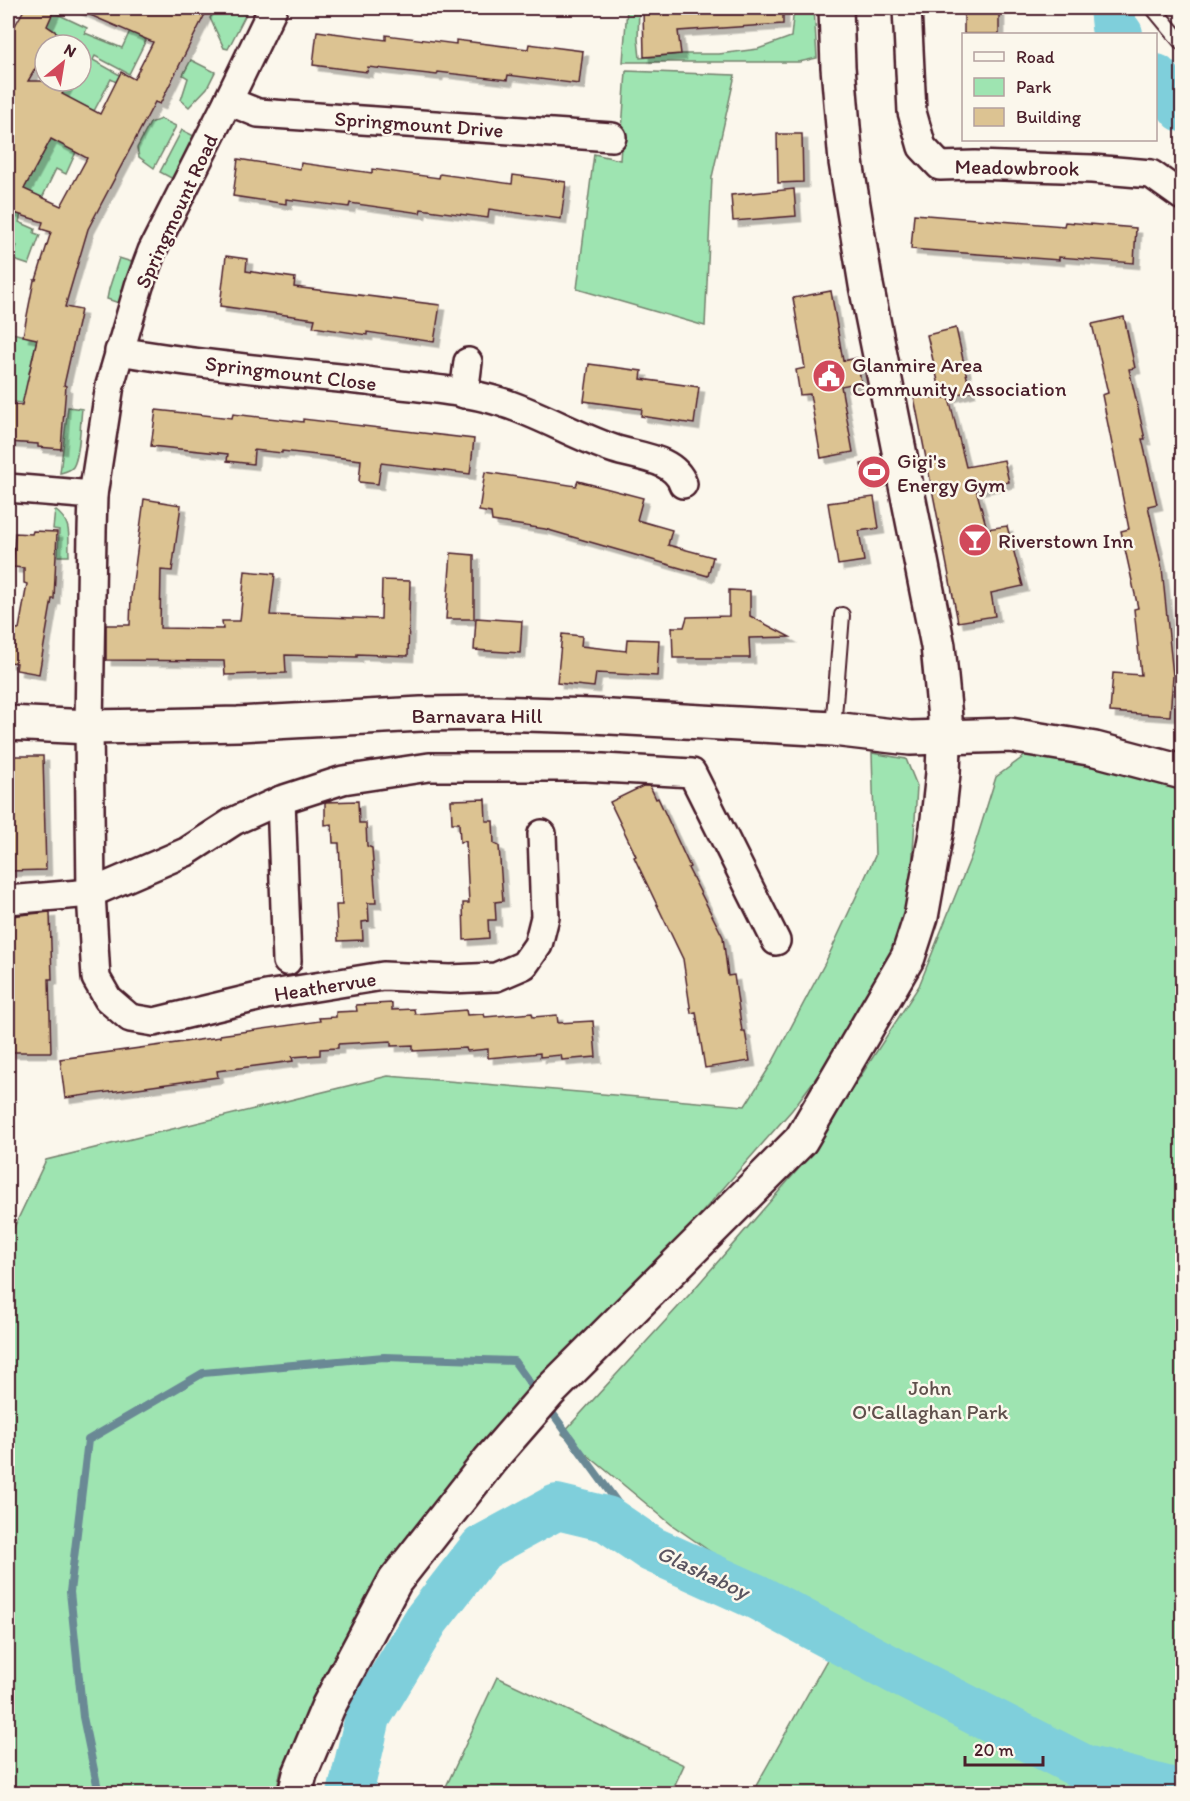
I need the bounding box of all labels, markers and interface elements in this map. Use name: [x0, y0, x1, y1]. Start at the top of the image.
north arrow: [33, 33, 93, 93]
legend: [962, 33, 1157, 141]
text: N: [61, 40, 80, 61]
text: Road: [1016, 46, 1055, 68]
text: Park: [1016, 76, 1051, 98]
street label: Springmount Drive: [334, 106, 504, 142]
text: Building: [1016, 106, 1082, 128]
street label: Springmount Road: [129, 130, 223, 292]
street label: Meadowbrook: [954, 153, 1080, 181]
street label: Springmount Close: [204, 350, 378, 396]
place label: Glanmire Area Community Association: [852, 352, 1067, 401]
public building icon: Glanmire Area Community Association: [811, 358, 847, 394]
place label: Gigi's Energy Gym: [897, 448, 1006, 497]
sports icon: Gigi's Energy Gym: [856, 454, 892, 490]
bar icon: Riverstown Inn: [957, 522, 993, 558]
place label: Riverstown Inn: [998, 528, 1134, 553]
street label: Barnavara Hill: [412, 703, 542, 728]
street label: Heathervue: [272, 966, 378, 1006]
park label: John O'Callaghan Park: [852, 1375, 1008, 1424]
water label: Glashaboy: [653, 1539, 756, 1606]
scale bar: [965, 1729, 1043, 1767]
text: 20 m: [974, 1739, 1014, 1761]

